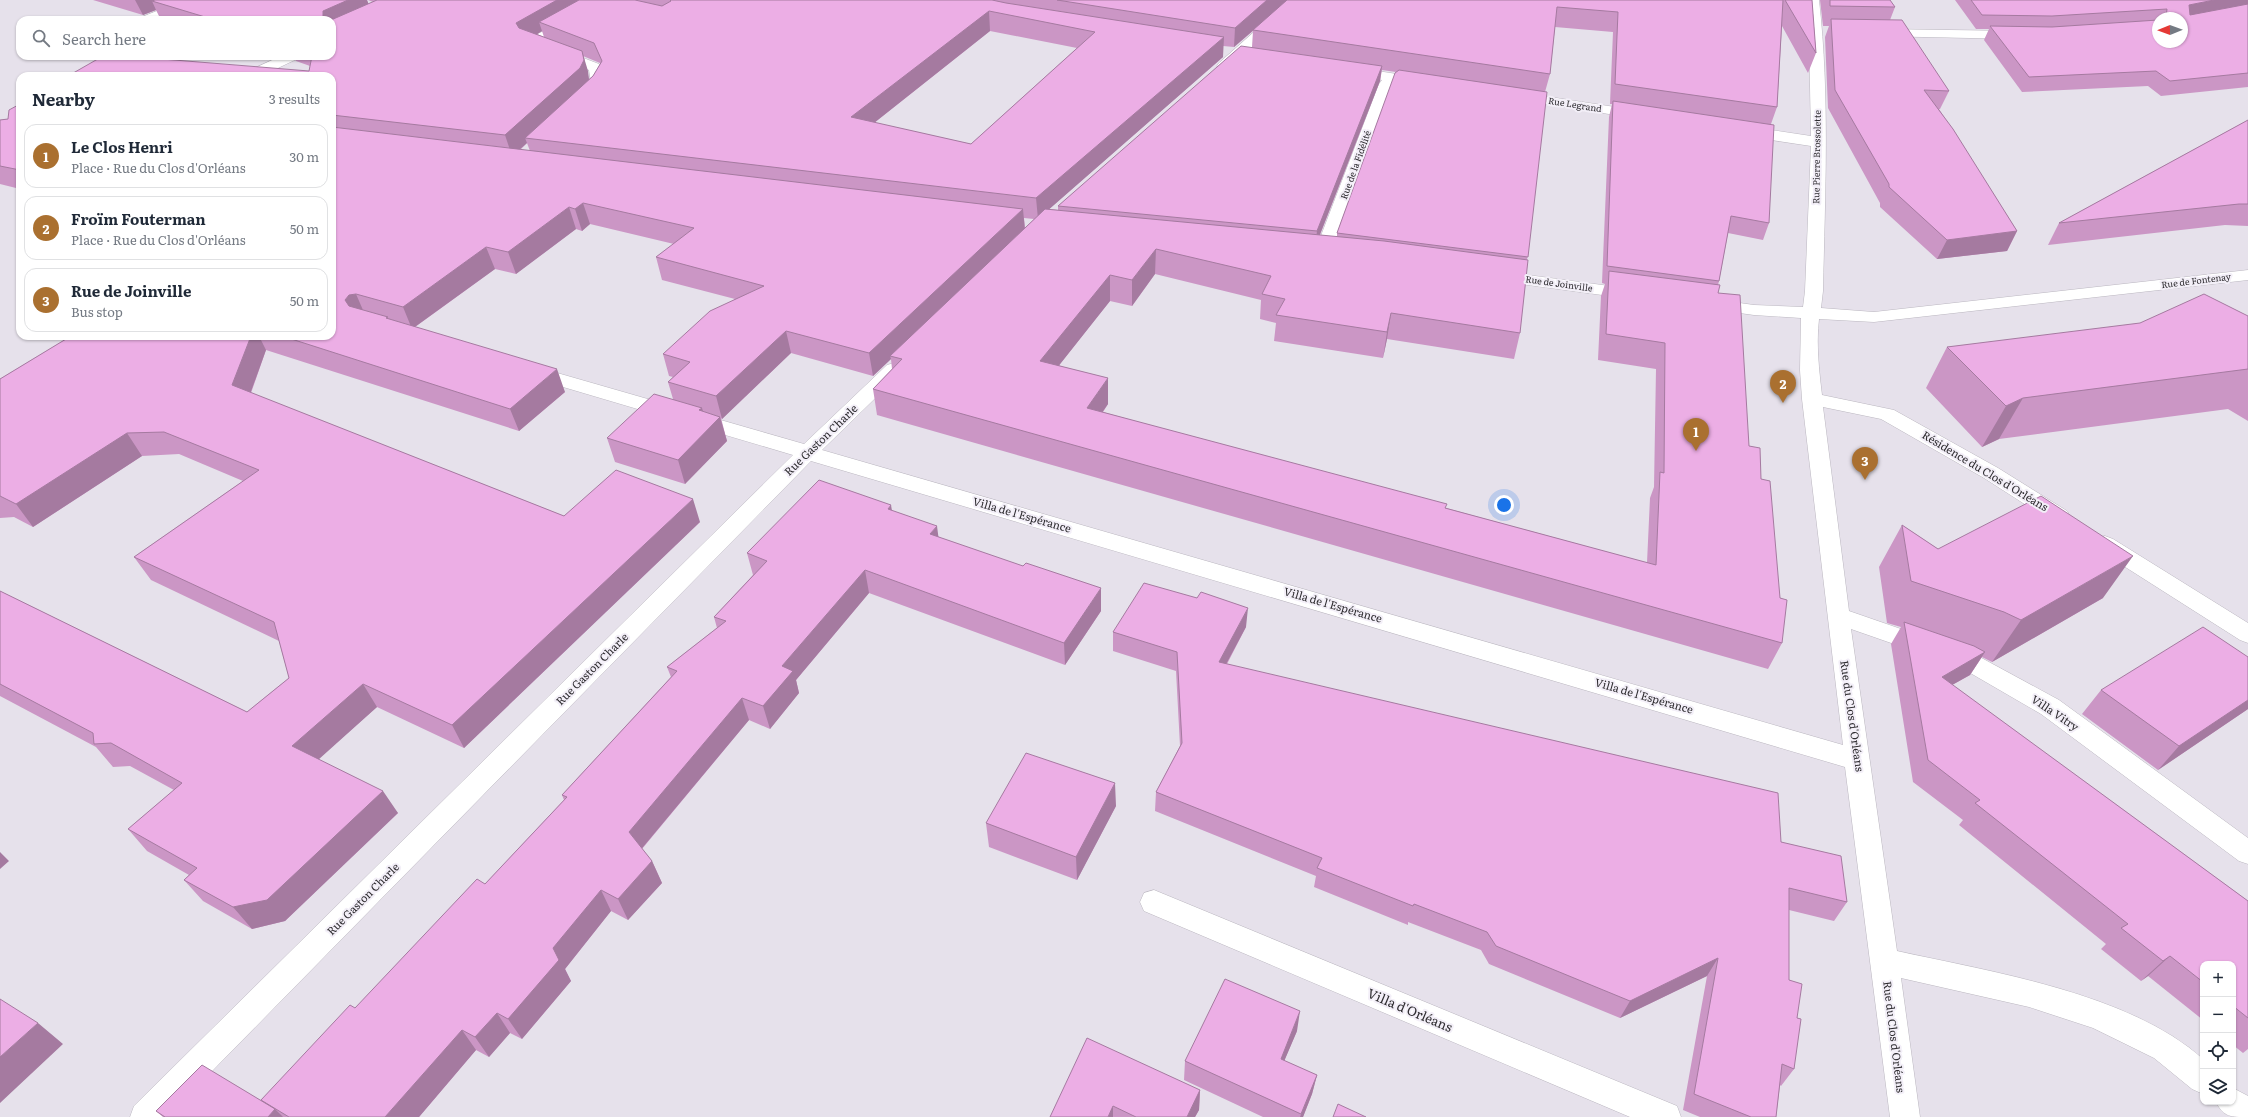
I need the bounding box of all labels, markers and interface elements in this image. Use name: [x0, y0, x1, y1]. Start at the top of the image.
north arrow: [2152, 12, 2188, 48]
search box: [16, 16, 336, 60]
icon: search: [30, 27, 52, 49]
text: Search here: [62, 27, 146, 50]
text: Nearby: [32, 86, 95, 111]
text: 3 results: [269, 89, 320, 108]
street label: Rue Legrand: [1547, 93, 1603, 115]
street label: Rue Pierre Brossolette: [1808, 110, 1824, 204]
street label: Rue de la Fidélité: [1336, 128, 1374, 201]
text: Le Clos Henri: [71, 135, 173, 158]
text: 1: [43, 147, 49, 166]
text: 30 m: [289, 147, 319, 166]
text: Place · Rue du Clos d'Orléans: [71, 158, 246, 177]
text: Froïm Fouterman: [71, 207, 206, 230]
text: 2: [43, 219, 49, 238]
text: 50 m: [290, 219, 319, 238]
text: Place · Rue du Clos d'Orléans: [71, 230, 246, 249]
street label: Rue de Fontenay: [2160, 269, 2232, 291]
street label: Rue de Joinville: [1525, 271, 1594, 295]
text: Rue de Joinville: [71, 279, 191, 302]
text: 3: [42, 291, 50, 310]
text: 50 m: [290, 291, 319, 310]
text: Bus stop: [71, 302, 123, 321]
pin: 2: [1770, 370, 1796, 403]
street label: Rue Gaston Charle: [780, 400, 861, 479]
pin: 1: [1683, 418, 1709, 451]
street label: Résidence du Clos d'Orléans: [1919, 426, 2052, 514]
pin: 3: [1852, 447, 1878, 480]
street label: Villa de l'Espérance: [971, 492, 1074, 536]
your location: [1494, 495, 1514, 515]
street label: Villa de l'Espérance: [1282, 582, 1385, 626]
street label: Rue Gaston Charle: [552, 628, 631, 708]
street label: Rue du Clos d'Orléans: [1837, 659, 1869, 773]
street label: Villa de l'Espérance: [1593, 673, 1696, 717]
street label: Villa Vitry: [2029, 690, 2083, 734]
street label: Rue Gaston Charle: [323, 858, 402, 938]
map controls: [2200, 961, 2236, 1105]
button: +: [2200, 961, 2236, 997]
street label: Rue du Clos d'Orléans: [1880, 980, 1910, 1094]
street label: Villa d'Orléans: [1365, 983, 1456, 1036]
button: −: [2200, 997, 2236, 1033]
button: locate: [2200, 1033, 2236, 1069]
button: layers: [2200, 1069, 2236, 1105]

